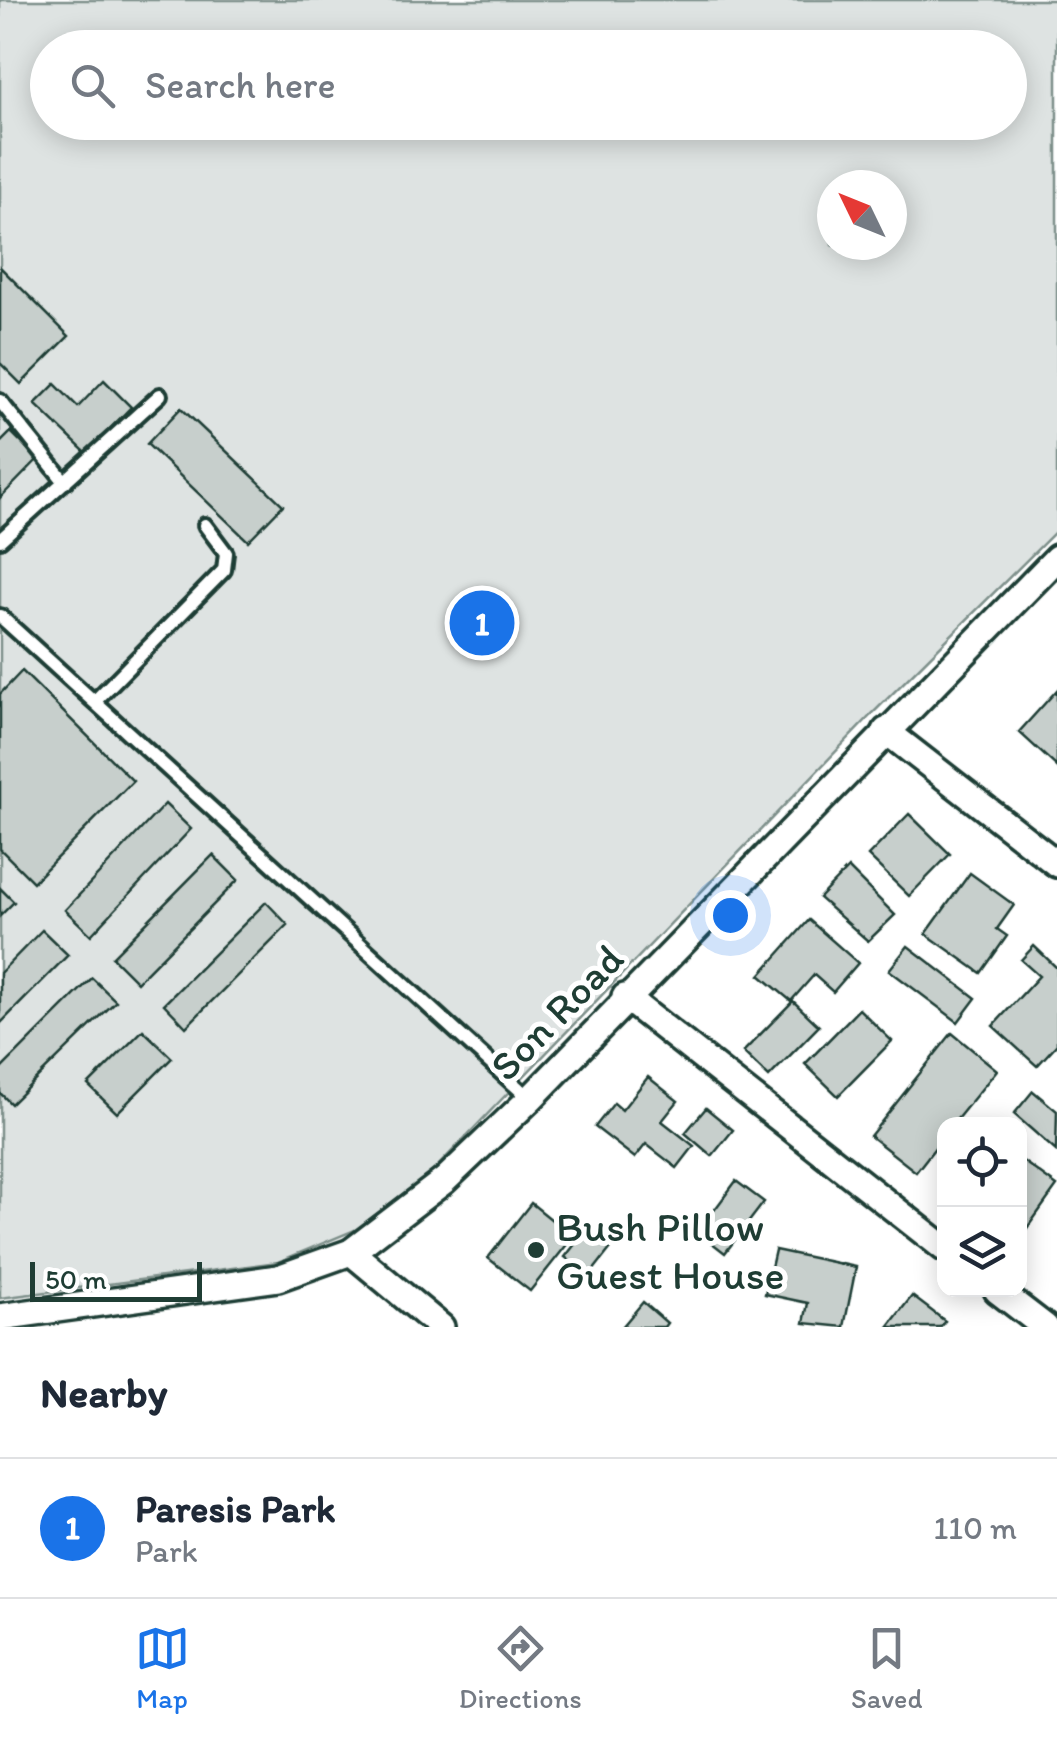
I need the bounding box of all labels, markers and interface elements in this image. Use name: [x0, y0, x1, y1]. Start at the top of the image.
search box: [30, 30, 1027, 140]
icon: search: [65, 58, 120, 113]
text: Search here: [145, 62, 336, 108]
north arrow: [817, 170, 907, 260]
pin: 1: [450, 586, 514, 660]
your location: [705, 890, 756, 941]
street label: Son Road: [479, 934, 634, 1091]
map controls: [937, 1117, 1027, 1297]
button: locate: [937, 1117, 1027, 1207]
place label: Bush Pillow Guest House: [556, 1201, 784, 1300]
button: layers: [937, 1207, 1027, 1297]
marker: Bush Pillow Guest House: [525, 1239, 547, 1261]
scale bar: [30, 1257, 202, 1302]
text: 50 m: [45, 1262, 107, 1296]
text: Nearby: [40, 1367, 167, 1418]
text: Paresis Park: [135, 1486, 335, 1532]
text: 1: [65, 1509, 80, 1547]
text: 110 m: [933, 1509, 1017, 1547]
text: Park: [135, 1532, 198, 1570]
tab: Map: [135, 1621, 190, 1715]
tab: Directions: [459, 1621, 582, 1715]
tab: Saved: [851, 1621, 922, 1715]

